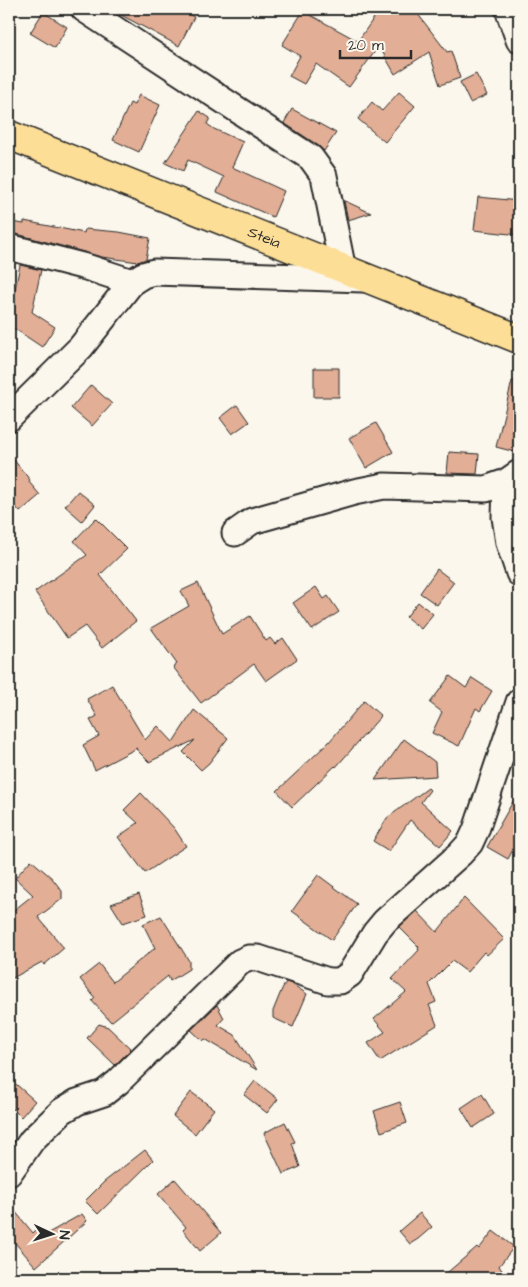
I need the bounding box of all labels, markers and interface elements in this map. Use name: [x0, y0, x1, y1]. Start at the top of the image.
scale bar: [340, 28, 412, 60]
text: 20 m: [348, 35, 384, 56]
street label: Steia: [245, 222, 284, 254]
north arrow: [28, 1210, 78, 1260]
text: N: [54, 1230, 74, 1240]

